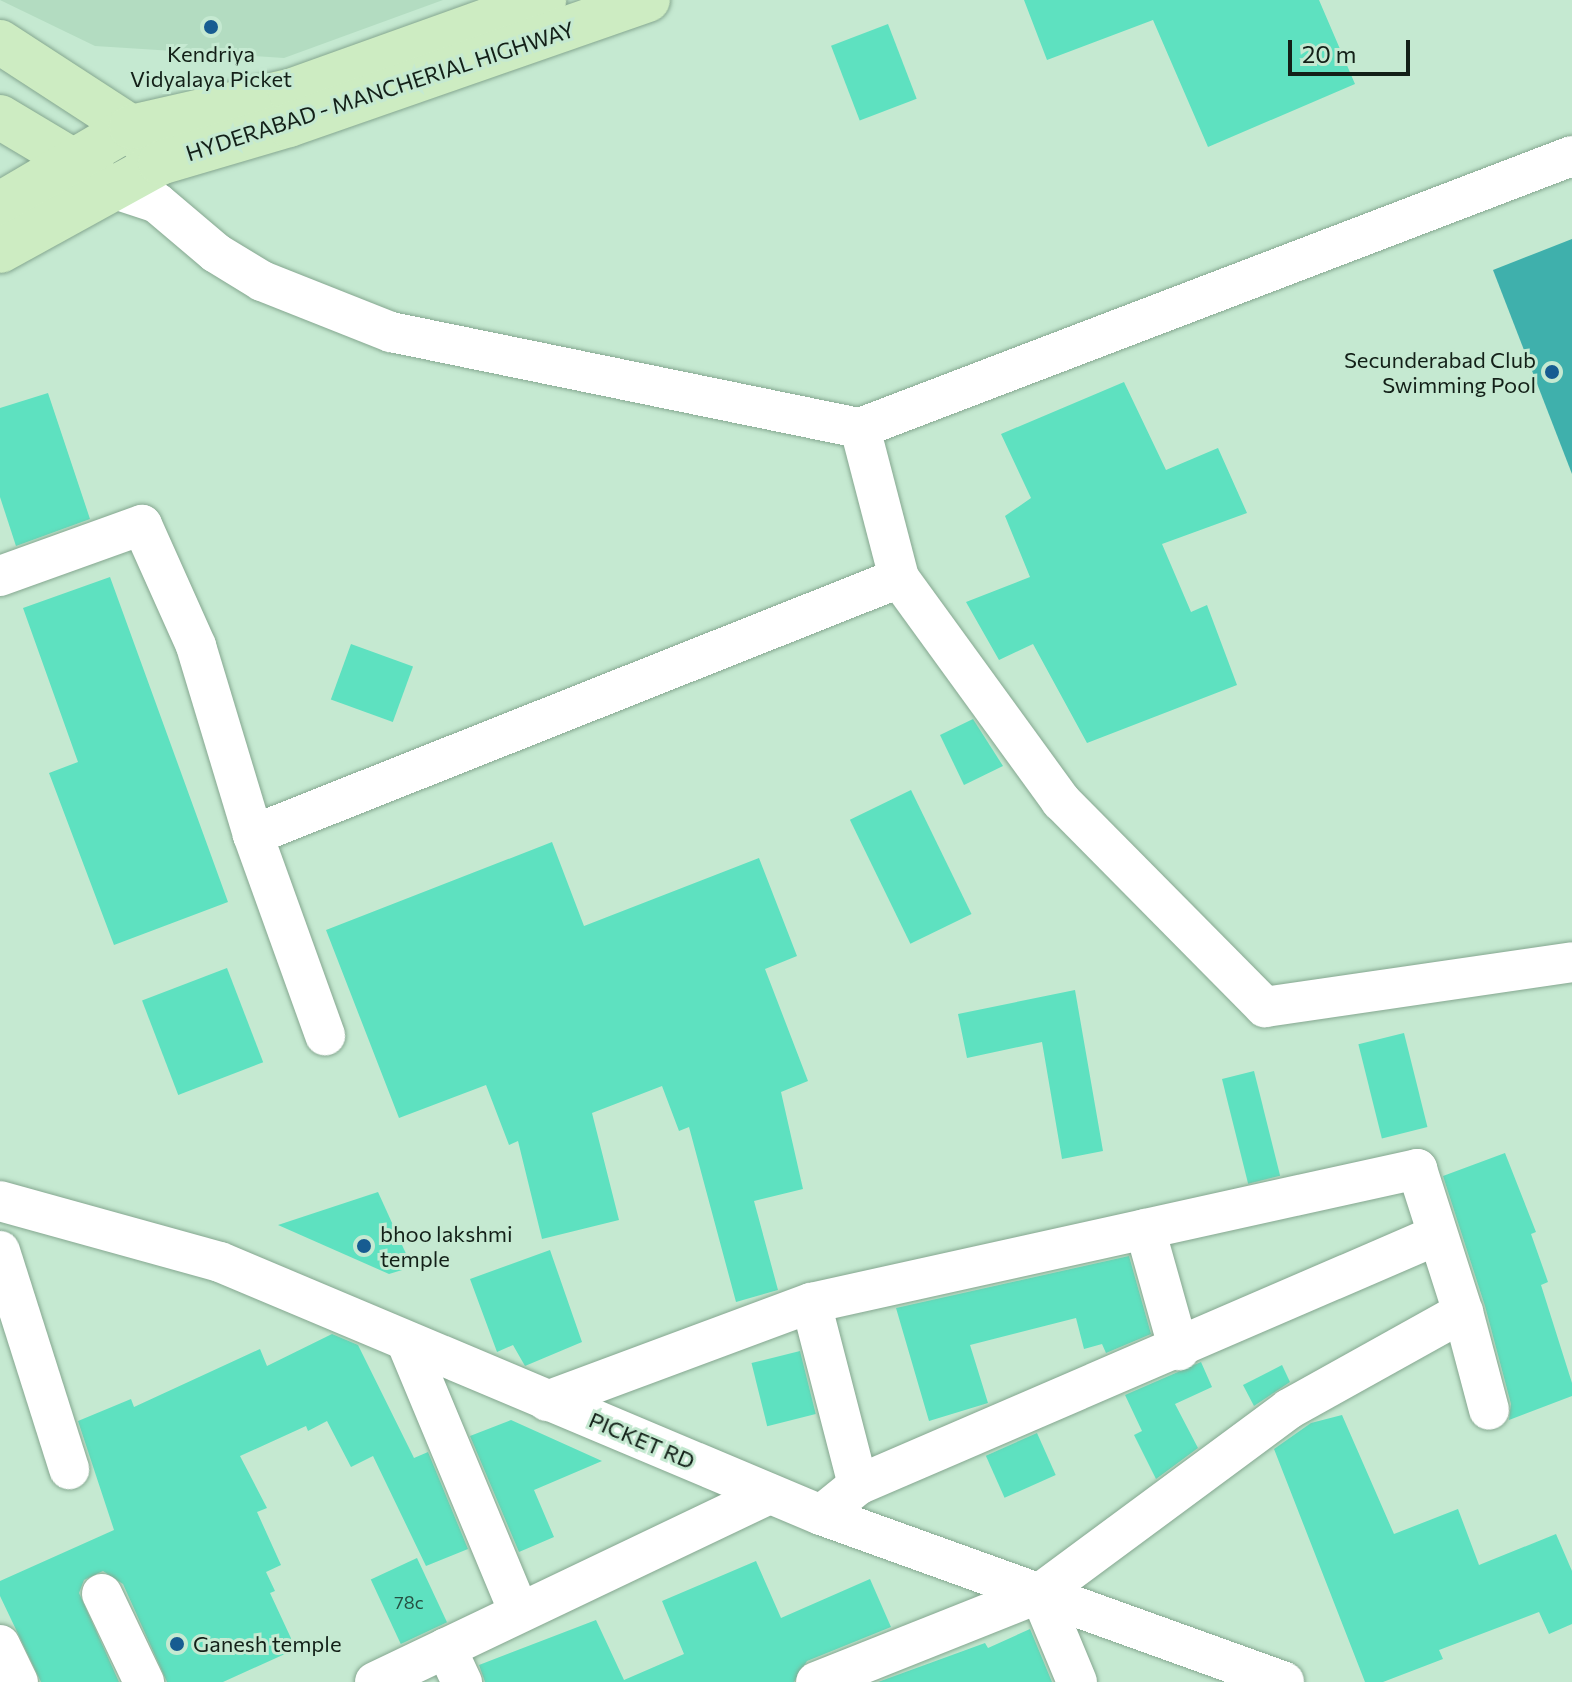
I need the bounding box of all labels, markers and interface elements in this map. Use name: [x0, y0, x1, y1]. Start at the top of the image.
street label: HYDERABAD - MANCHERIAL HIGHWAY: [182, 16, 578, 166]
marker: Kendriya Vidyalaya Picket: [202, 18, 220, 36]
scale bar: [1292, 24, 1414, 74]
text: 20 m: [1302, 39, 1356, 68]
place label: Kendriya Vidyalaya Picket: [130, 40, 292, 92]
place label: Secunderabad Club Swimming Pool: [1344, 346, 1536, 398]
marker: Secunderabad Club Swimming Pool: [1543, 363, 1561, 381]
place label: bhoo lakshmi temple: [380, 1220, 513, 1272]
marker: bhoo lakshmi temple: [355, 1237, 373, 1255]
street label: PICKET RD: [585, 1406, 699, 1474]
house number: 78c: [394, 1591, 424, 1613]
place label: Ganesh temple: [193, 1631, 342, 1657]
marker: Ganesh temple: [168, 1635, 186, 1653]

